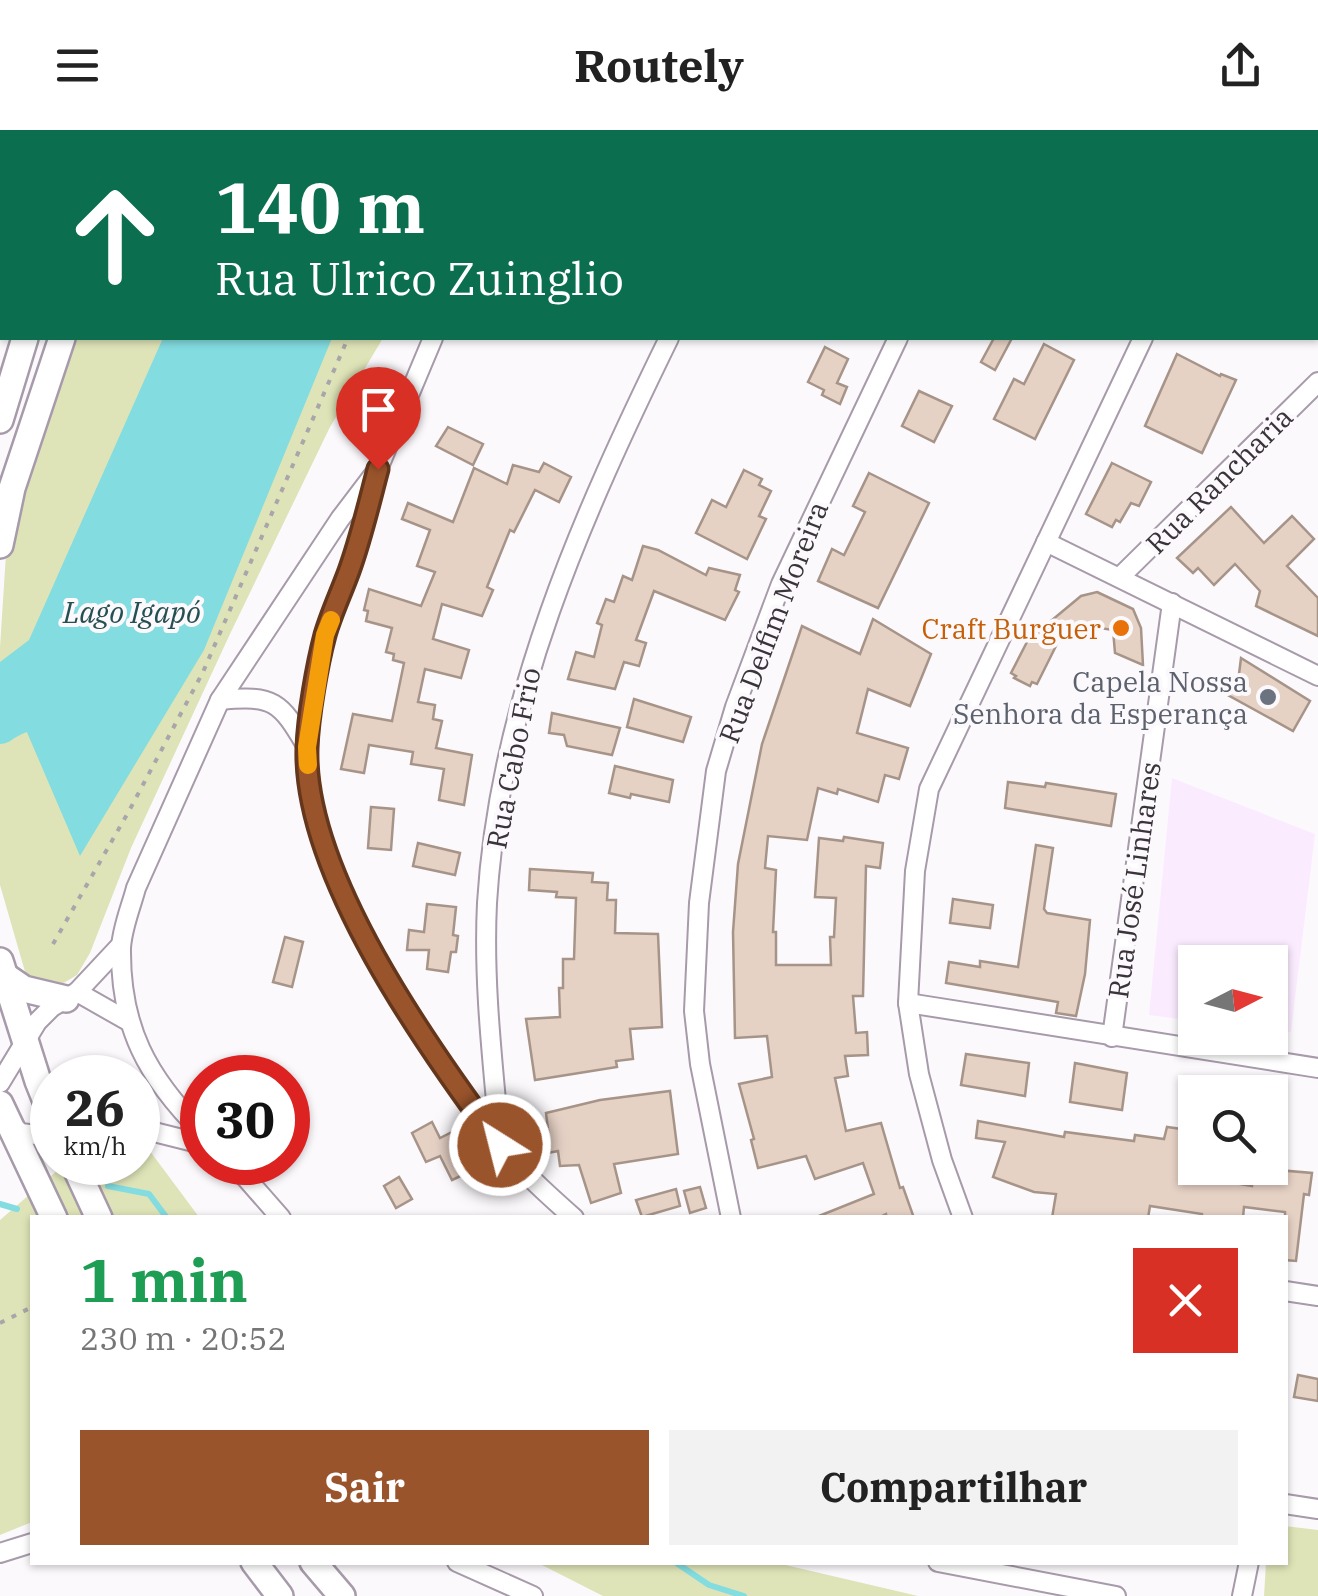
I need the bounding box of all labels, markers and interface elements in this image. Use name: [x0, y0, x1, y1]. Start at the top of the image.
text: Routely: [574, 36, 744, 94]
icon: menu: [50, 38, 105, 93]
icon: share: [1213, 38, 1268, 93]
text: 140 m: [215, 161, 425, 252]
icon: ahead: [50, 170, 180, 300]
text: Rua Ulrico Zuinglio: [215, 249, 624, 307]
pin: [336, 367, 421, 470]
icon: arrive: [351, 382, 406, 437]
street label: Rua Rancharia: [1138, 399, 1300, 561]
street label: Rua Delfim Moreira: [710, 496, 836, 748]
water label: Lago Igapó: [62, 592, 201, 631]
place label: Craft Burguer: [922, 610, 1102, 647]
marker: Craft Burguer: [1110, 617, 1132, 639]
place label: Capela Nossa Senhora da Esperança: [953, 663, 1248, 732]
street label: Rua Cabo Frio: [477, 664, 549, 852]
marker: Capela Nossa Senhora da Esperança: [1257, 686, 1279, 708]
street label: Rua José Linhares: [1099, 759, 1169, 1001]
north arrow: [1178, 945, 1288, 1055]
map controls: [1178, 945, 1288, 1185]
speed limit sign: 30: [180, 1055, 310, 1185]
text: 26: [65, 1075, 125, 1140]
button: search: [1178, 1075, 1288, 1185]
position arrow: [448, 1093, 552, 1197]
text: km/h: [63, 1129, 127, 1162]
text: 1 min: [80, 1240, 248, 1319]
button: close: [1133, 1248, 1238, 1353]
text: 230 m · 20:52: [80, 1317, 287, 1359]
button: Sair: [80, 1430, 649, 1545]
button: Compartilhar: [669, 1430, 1238, 1545]

